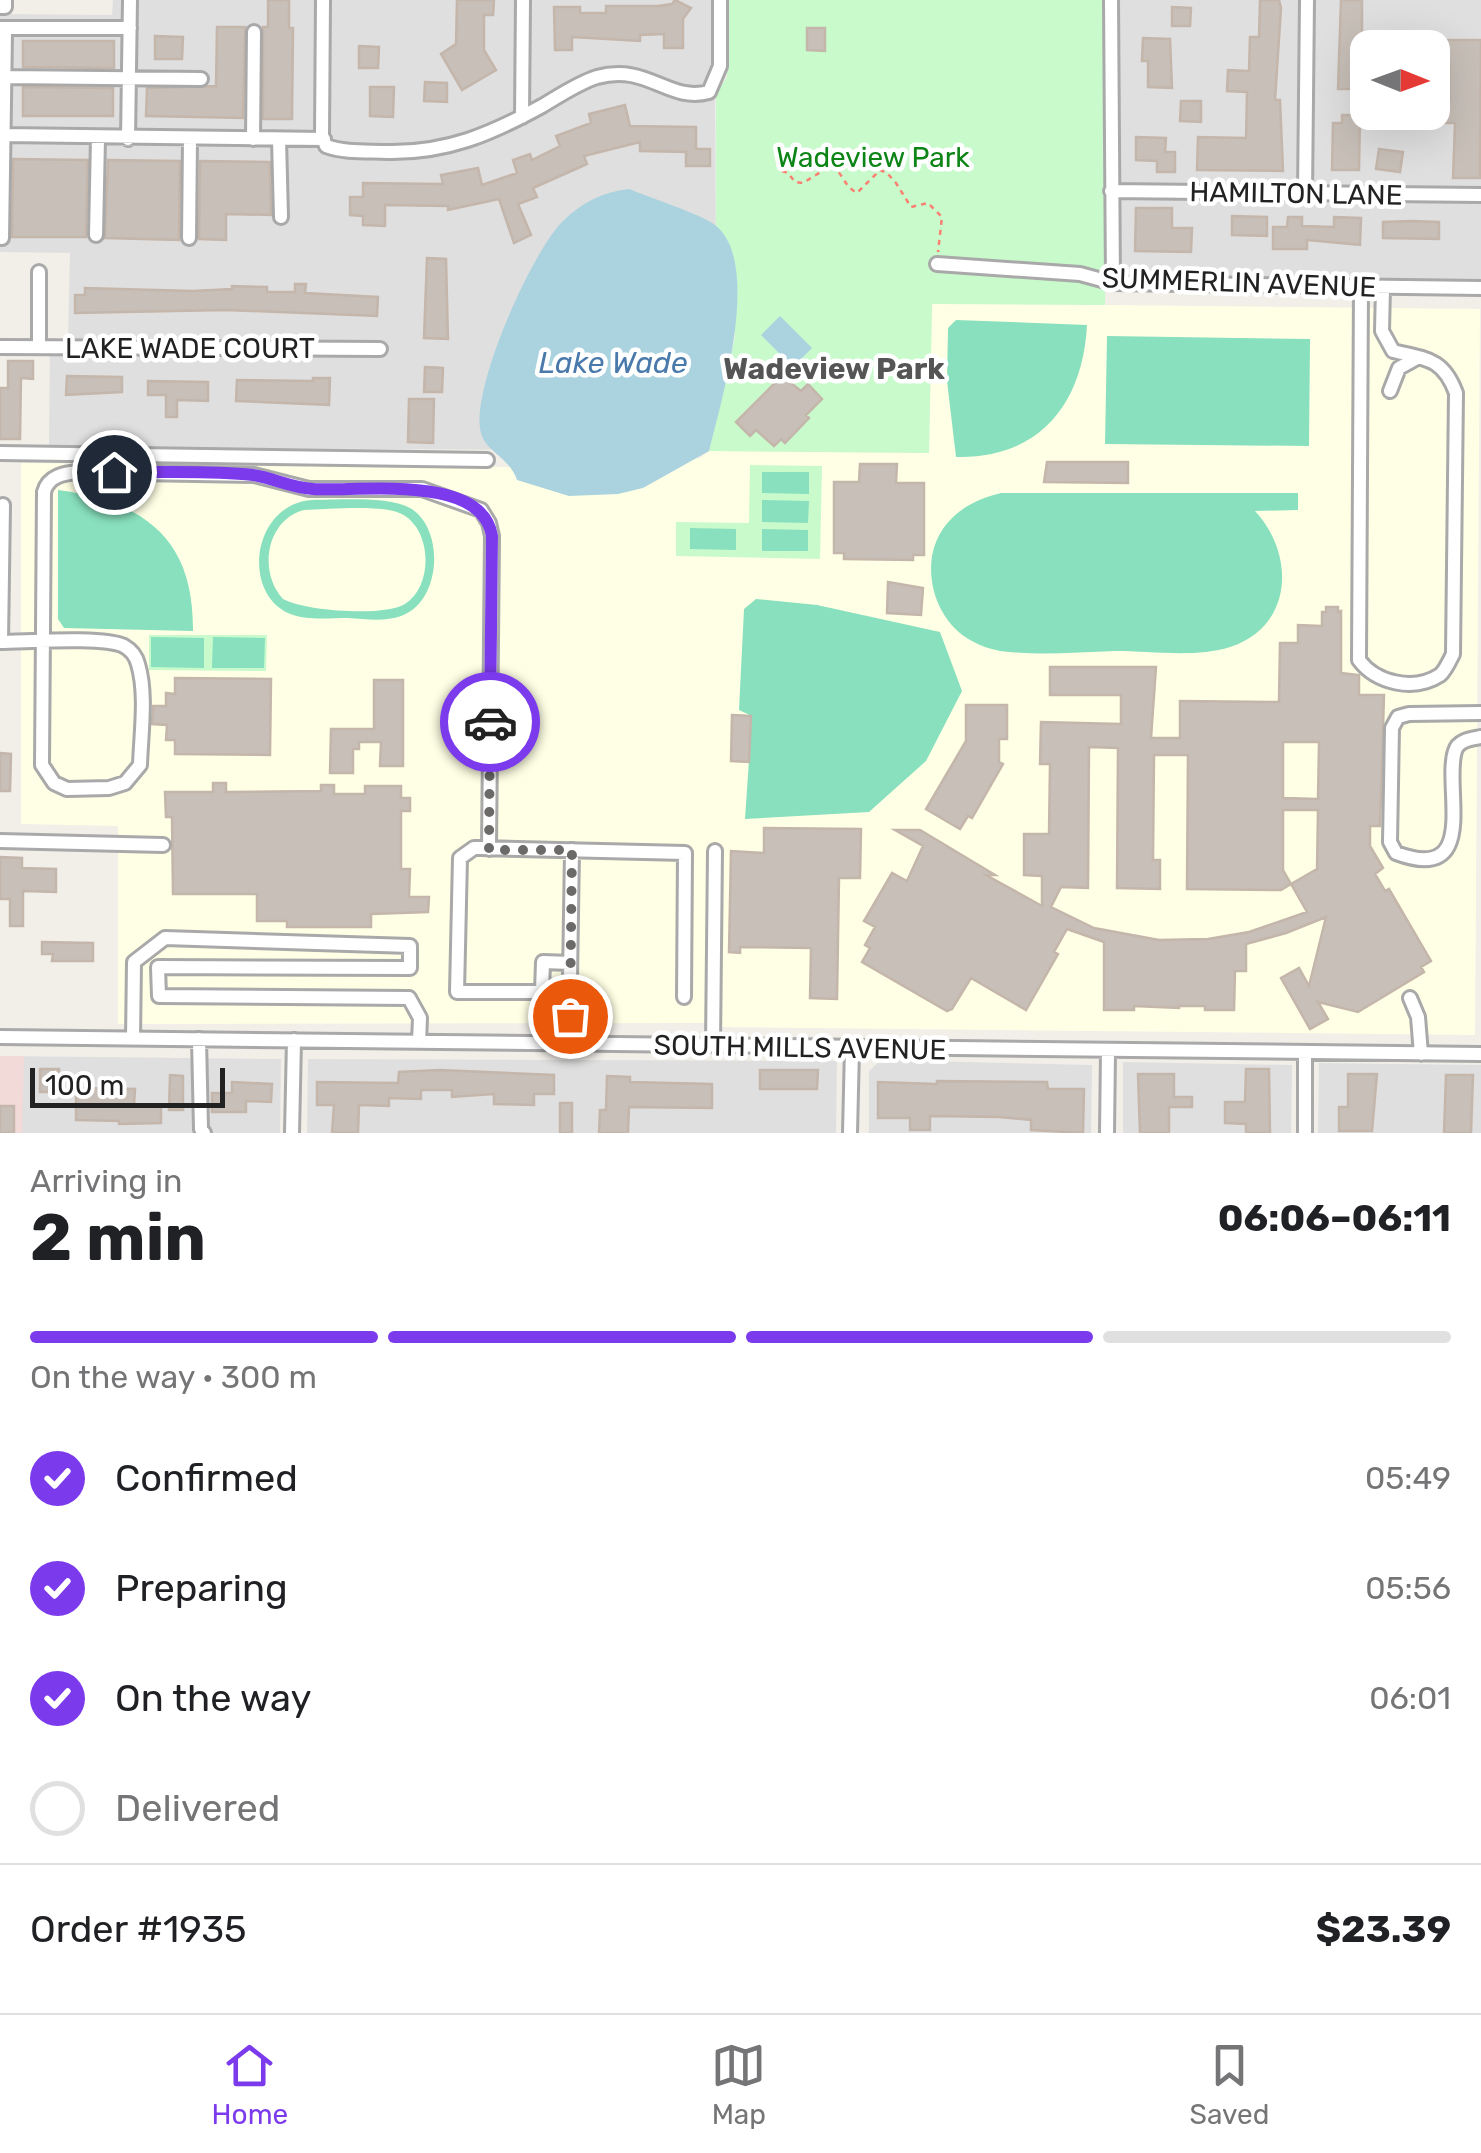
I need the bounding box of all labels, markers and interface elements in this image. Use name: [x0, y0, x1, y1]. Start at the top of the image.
north arrow: [1350, 30, 1450, 130]
map controls: [1350, 30, 1450, 130]
park label: Wadeview Park: [776, 141, 970, 174]
street label: HAMILTON LANE: [1189, 175, 1403, 212]
street label: SUMMERLIN AVENUE: [1101, 261, 1377, 304]
street label: LAKE WADE COURT: [65, 332, 315, 365]
water label: Lake Wade: [538, 345, 688, 381]
district label: Wadeview Park: [723, 351, 945, 387]
pin: [72, 430, 157, 515]
icon: home: [87, 445, 142, 500]
courier: [440, 672, 540, 772]
icon: car: [463, 695, 518, 750]
pin: [528, 974, 613, 1059]
icon: bag: [543, 989, 598, 1044]
street label: SOUTH MILLS AVENUE: [653, 1028, 947, 1067]
scale bar: [30, 1063, 225, 1108]
text: 100 m: [45, 1069, 124, 1102]
text: Arriving in: [30, 1162, 182, 1200]
text: 06:06–06:11: [1218, 1195, 1451, 1241]
text: 2 min: [30, 1199, 206, 1276]
text: On the way · 300 m: [30, 1358, 317, 1396]
icon: check: [30, 1451, 85, 1506]
text: Confirmed: [115, 1455, 298, 1501]
text: 05:49: [1365, 1459, 1451, 1497]
icon: check: [30, 1561, 85, 1616]
text: Preparing: [115, 1565, 288, 1611]
text: 05:56: [1365, 1569, 1451, 1607]
icon: check: [30, 1671, 85, 1726]
text: On the way: [115, 1675, 311, 1721]
text: 06:01: [1369, 1679, 1451, 1717]
text: Delivered: [115, 1785, 280, 1831]
text: Order #1935: [30, 1906, 247, 1952]
text: $23.39: [1316, 1906, 1451, 1952]
tab: Home: [212, 2038, 288, 2131]
tab: Map: [711, 2038, 766, 2131]
tab: Saved: [1189, 2038, 1269, 2131]

